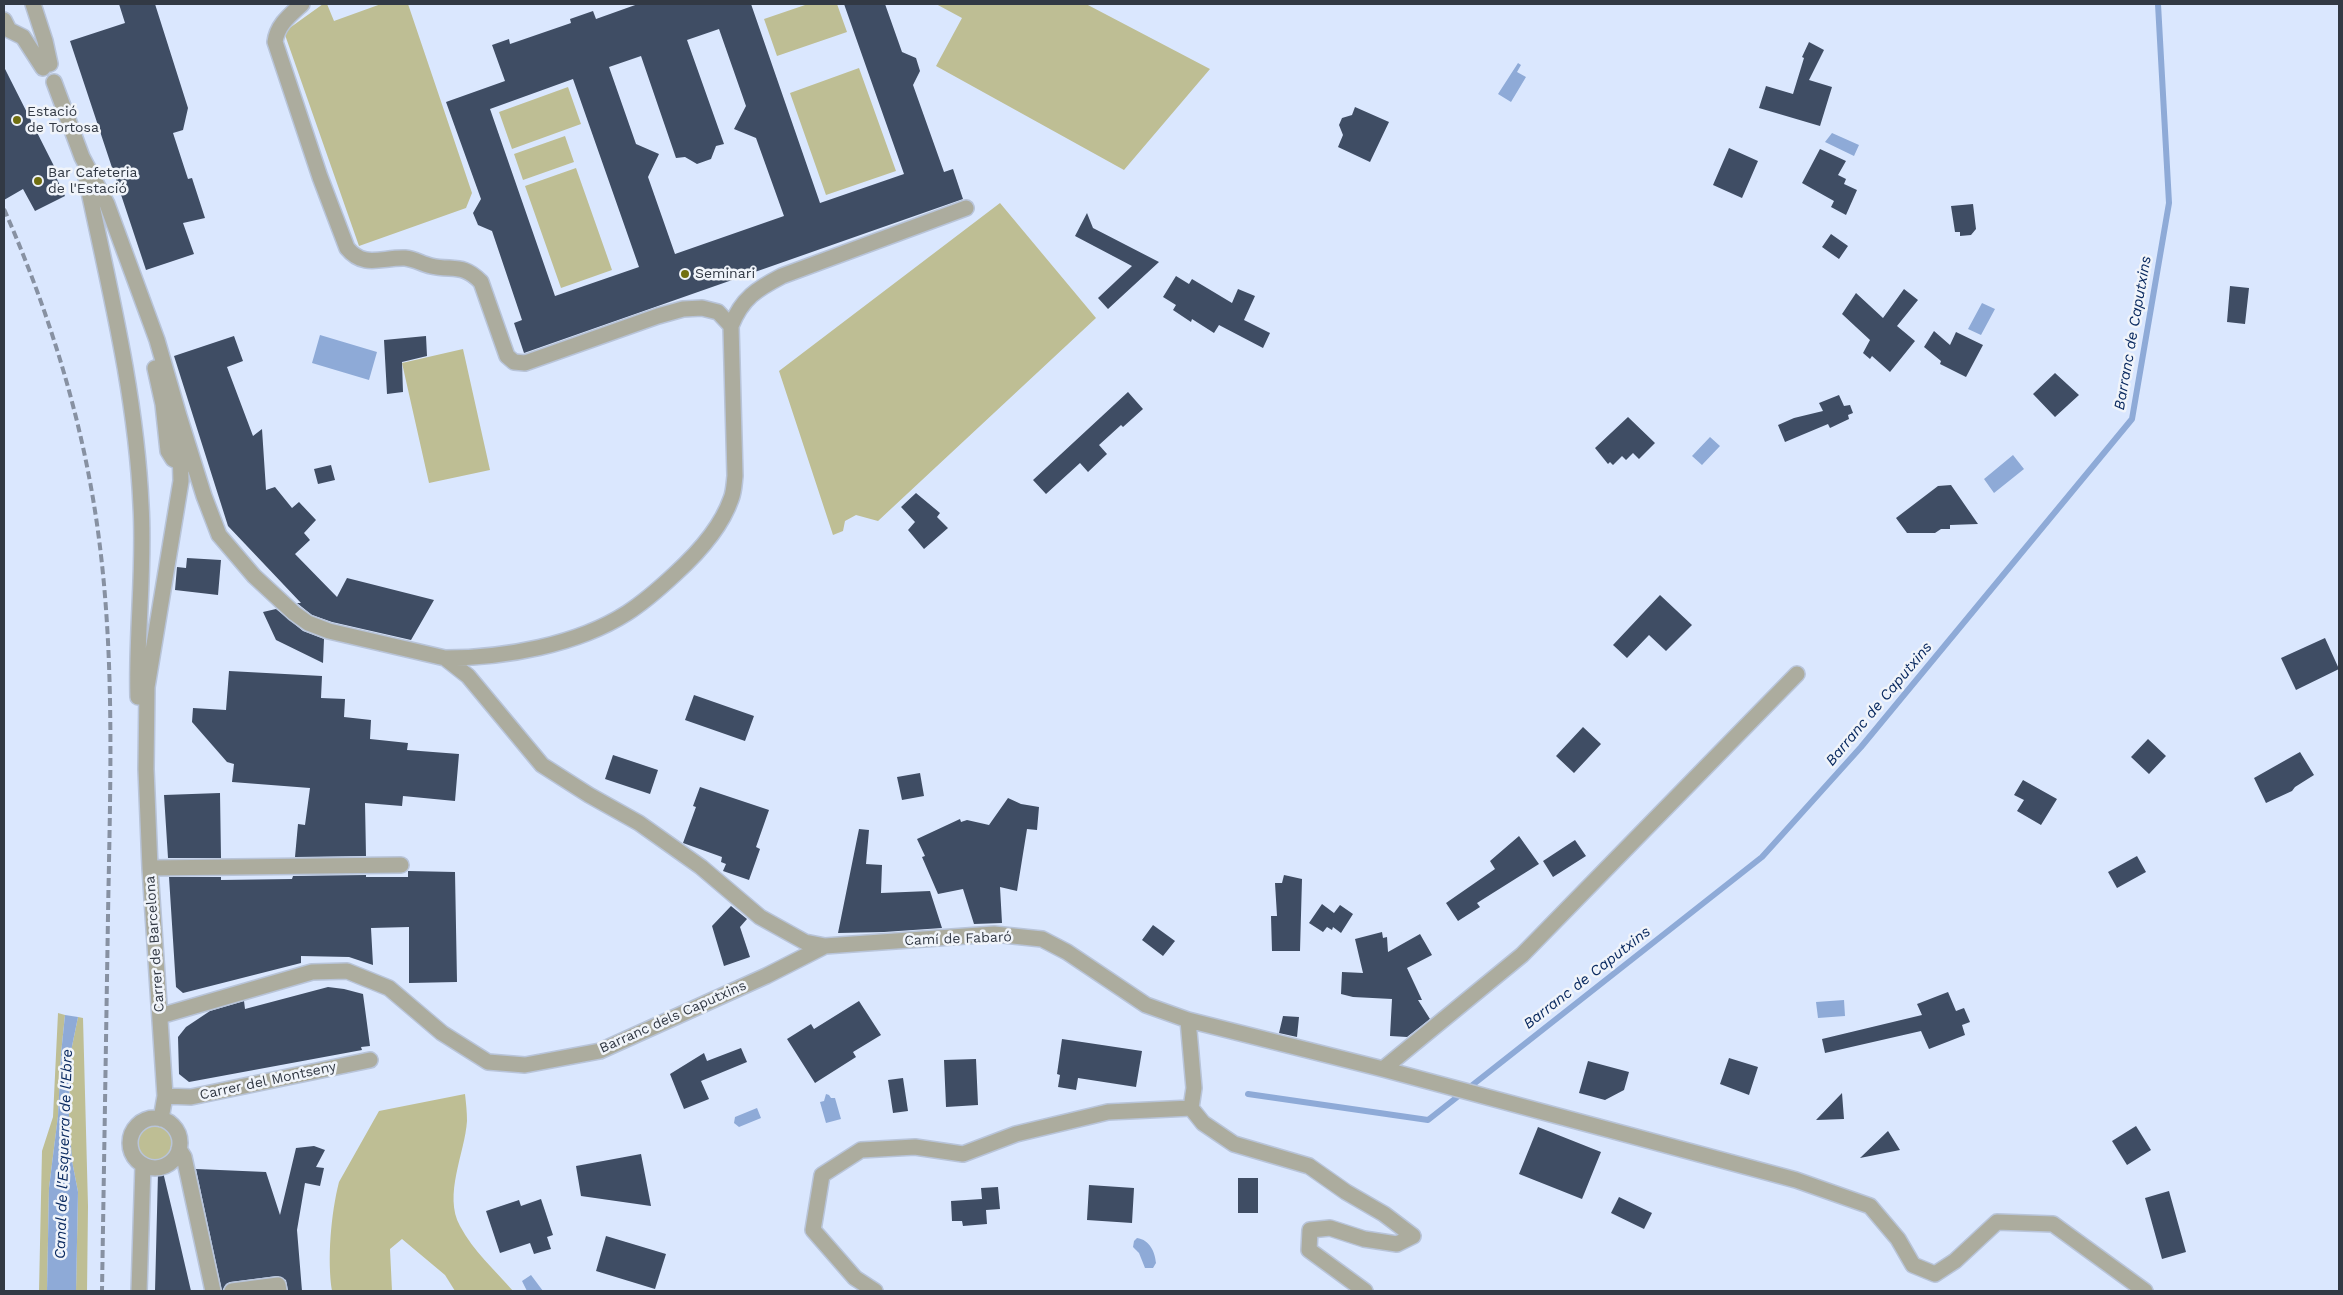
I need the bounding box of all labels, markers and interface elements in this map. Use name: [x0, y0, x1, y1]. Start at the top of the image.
place label: Estació de Tortosa: [27, 104, 99, 136]
marker: Estació de Tortosa: [11, 114, 23, 126]
place label: Bar Cafeteria de l'Estació: [48, 165, 137, 198]
marker: Bar Cafeteria de l'Estació: [32, 175, 44, 187]
water label: Barranc de Caputxins: [2111, 255, 2155, 411]
place label: Seminari: [695, 266, 755, 282]
marker: Seminari: [679, 268, 691, 280]
water label: Barranc de Caputxins: [1822, 638, 1936, 770]
street label: Carrer de Barcelona: [142, 875, 168, 1013]
water label: Barranc de Caputxins: [1520, 923, 1654, 1033]
street label: Camí de Fabaró: [904, 929, 1012, 949]
street label: Barranc dels Caputxins: [597, 977, 749, 1057]
water label: Canal de l'Esquerra de l'Ebre: [51, 1049, 77, 1259]
street label: Carrer del Montseny: [198, 1058, 338, 1104]

